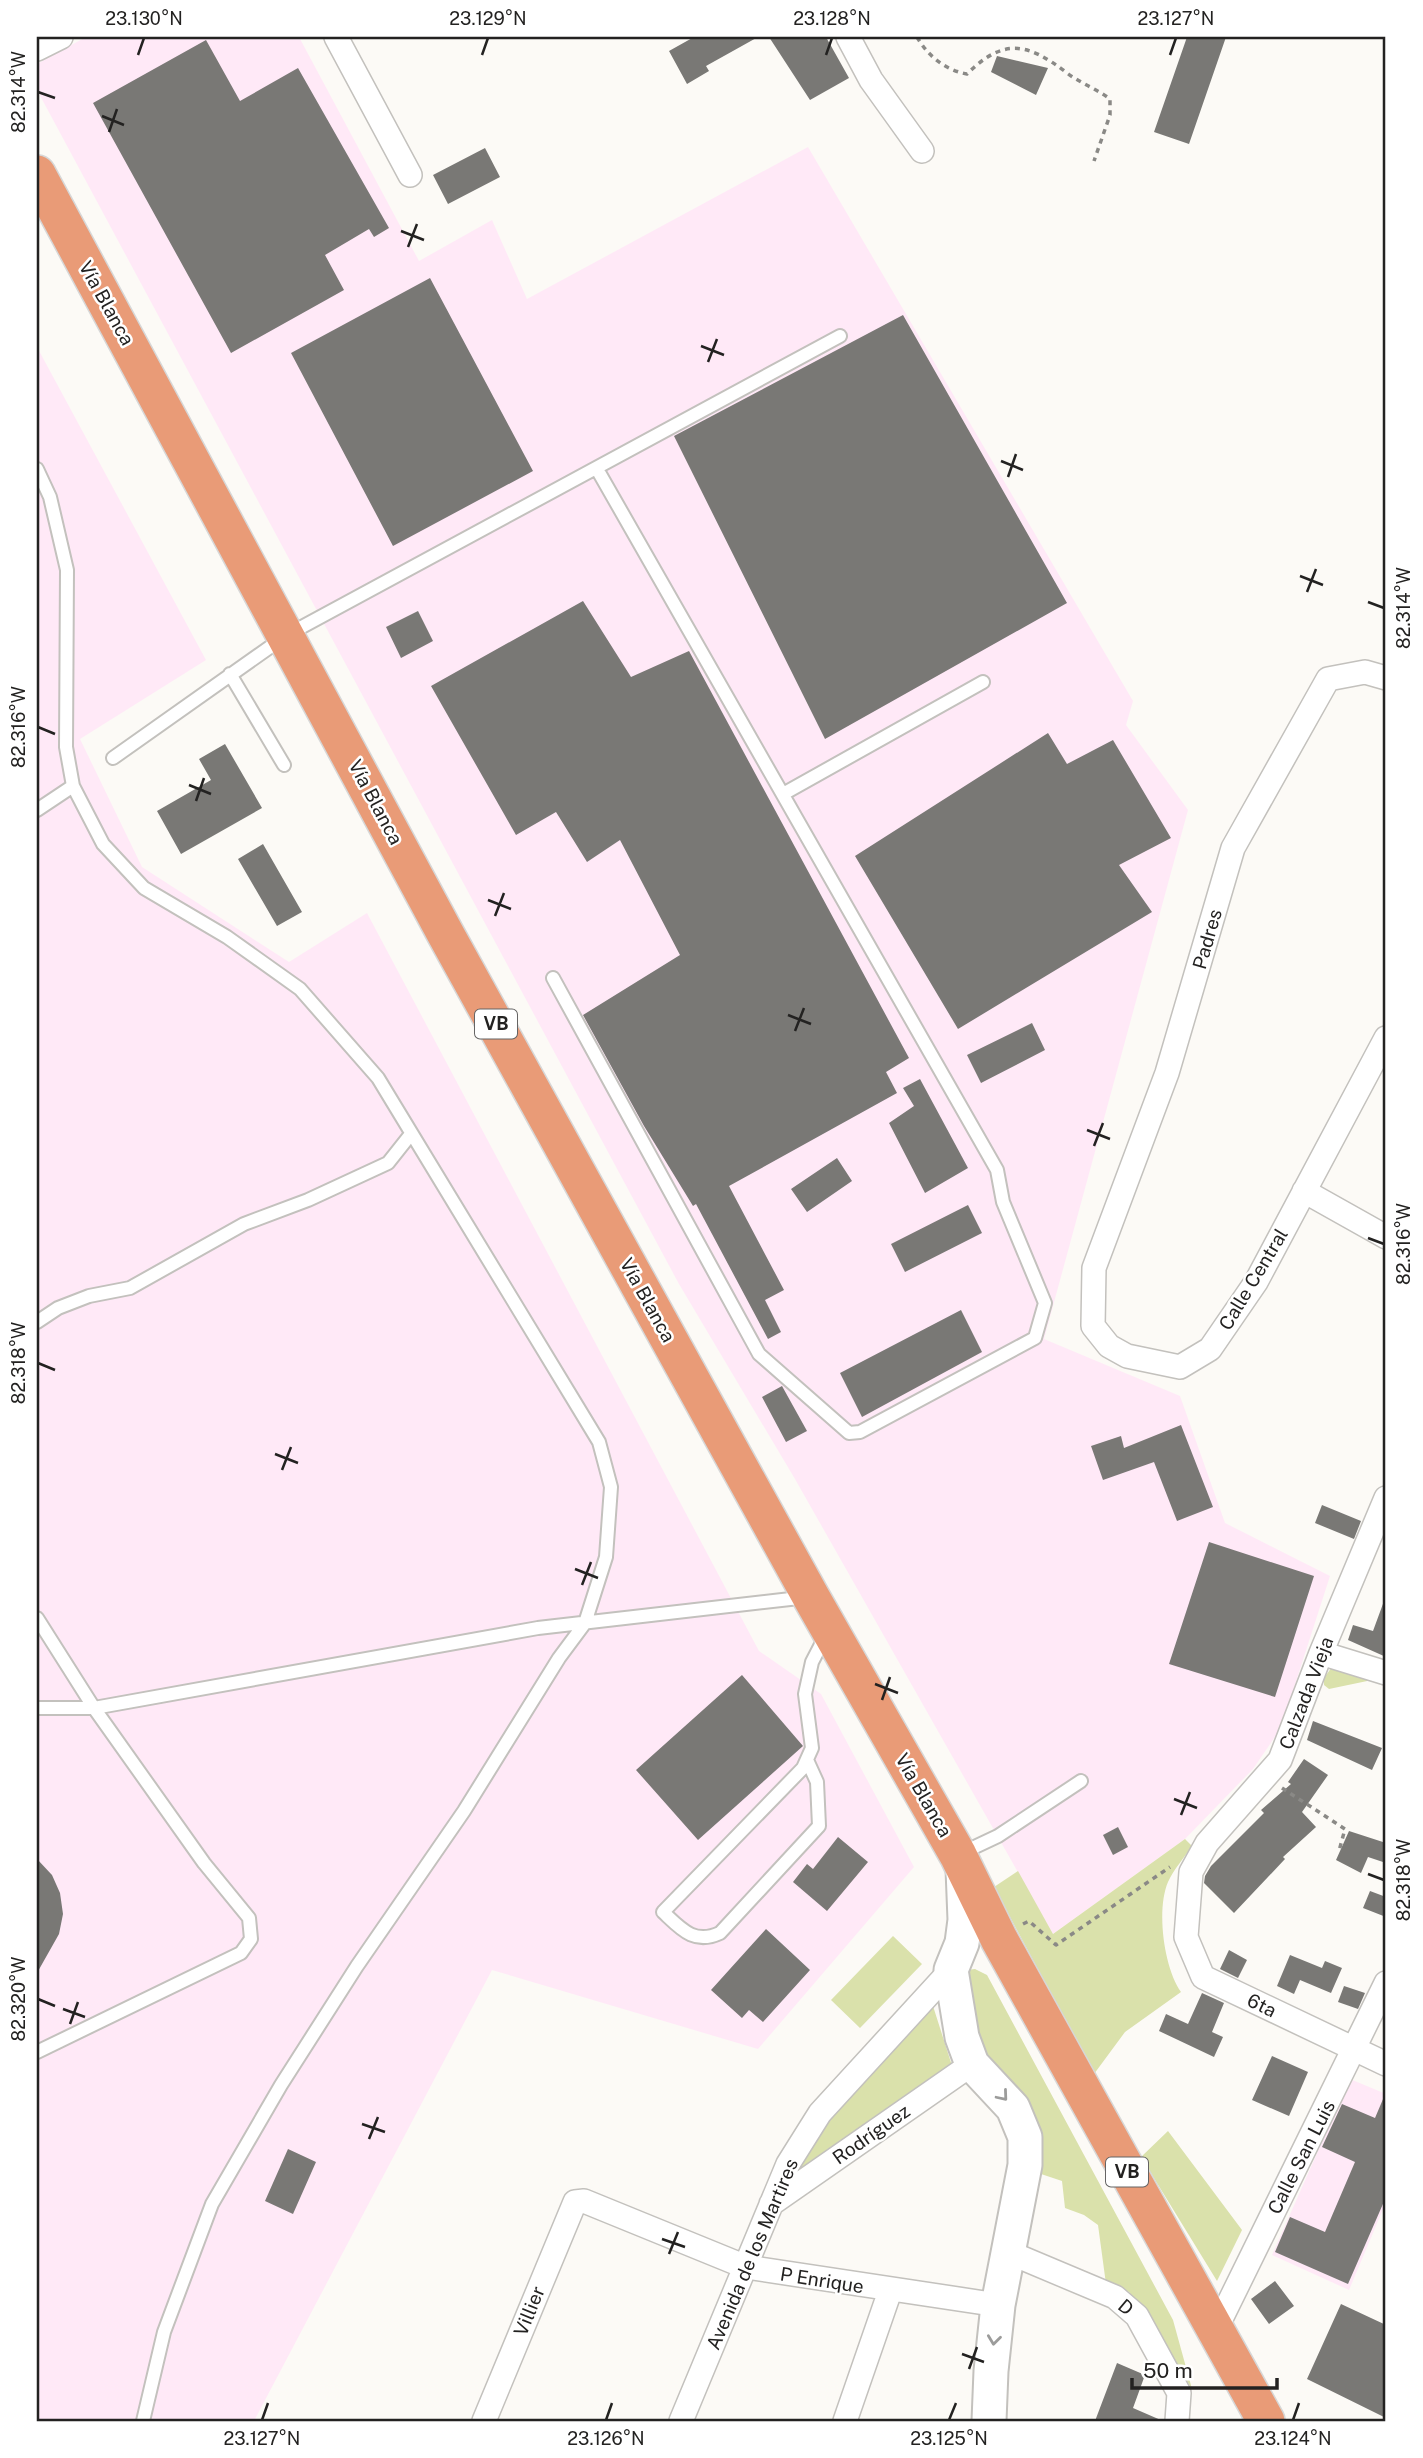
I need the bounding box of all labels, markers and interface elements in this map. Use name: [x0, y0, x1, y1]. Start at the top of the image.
text: 23.130°N: [105, 8, 183, 29]
text: 23.129°N: [449, 8, 527, 29]
text: 23.128°N: [793, 8, 871, 29]
text: 23.127°N: [1138, 8, 1214, 29]
text: 82.314°W: [8, 51, 29, 133]
street label: Vía Blanca: [75, 257, 139, 349]
text: 82.314°W: [1393, 567, 1414, 649]
text: 82.316°W: [8, 686, 29, 768]
street label: Vía Blanca: [344, 756, 408, 848]
street label: Padres: [1188, 906, 1226, 972]
road number: VB: [475, 1009, 517, 1038]
text: 82.316°W: [1393, 1203, 1414, 1285]
street label: Calle Central: [1214, 1224, 1292, 1334]
street label: Vía Blanca: [616, 1254, 680, 1346]
text: 82.318°W: [8, 1322, 29, 1404]
street label: Calzada Vieja: [1274, 1634, 1338, 1752]
street label: Vía Blanca: [891, 1749, 957, 1841]
text: 82.318°W: [1393, 1839, 1414, 1921]
text: 82.320°W: [8, 1956, 29, 2042]
street label: 6ta: [1244, 1989, 1280, 2021]
one-way arrow: [995, 2088, 1007, 2101]
street label: Calle San Luis: [1263, 2096, 1339, 2218]
street label: Rodríguez: [828, 2099, 914, 2169]
street label: Avenida de los Martires: [702, 2155, 802, 2353]
road number: VB: [1106, 2158, 1148, 2186]
street label: P Enrique: [779, 2263, 865, 2297]
street label: Villier: [509, 2283, 549, 2339]
street label: D: [1114, 2294, 1138, 2320]
one-way arrow: [987, 2334, 1002, 2346]
scale bar: [1132, 2346, 1278, 2390]
text: 50 m: [1143, 2358, 1193, 2383]
text: 23.127°N: [224, 2428, 300, 2449]
text: 23.126°N: [567, 2428, 645, 2449]
text: 23.125°N: [910, 2428, 988, 2449]
text: 23.124°N: [1254, 2428, 1332, 2449]

